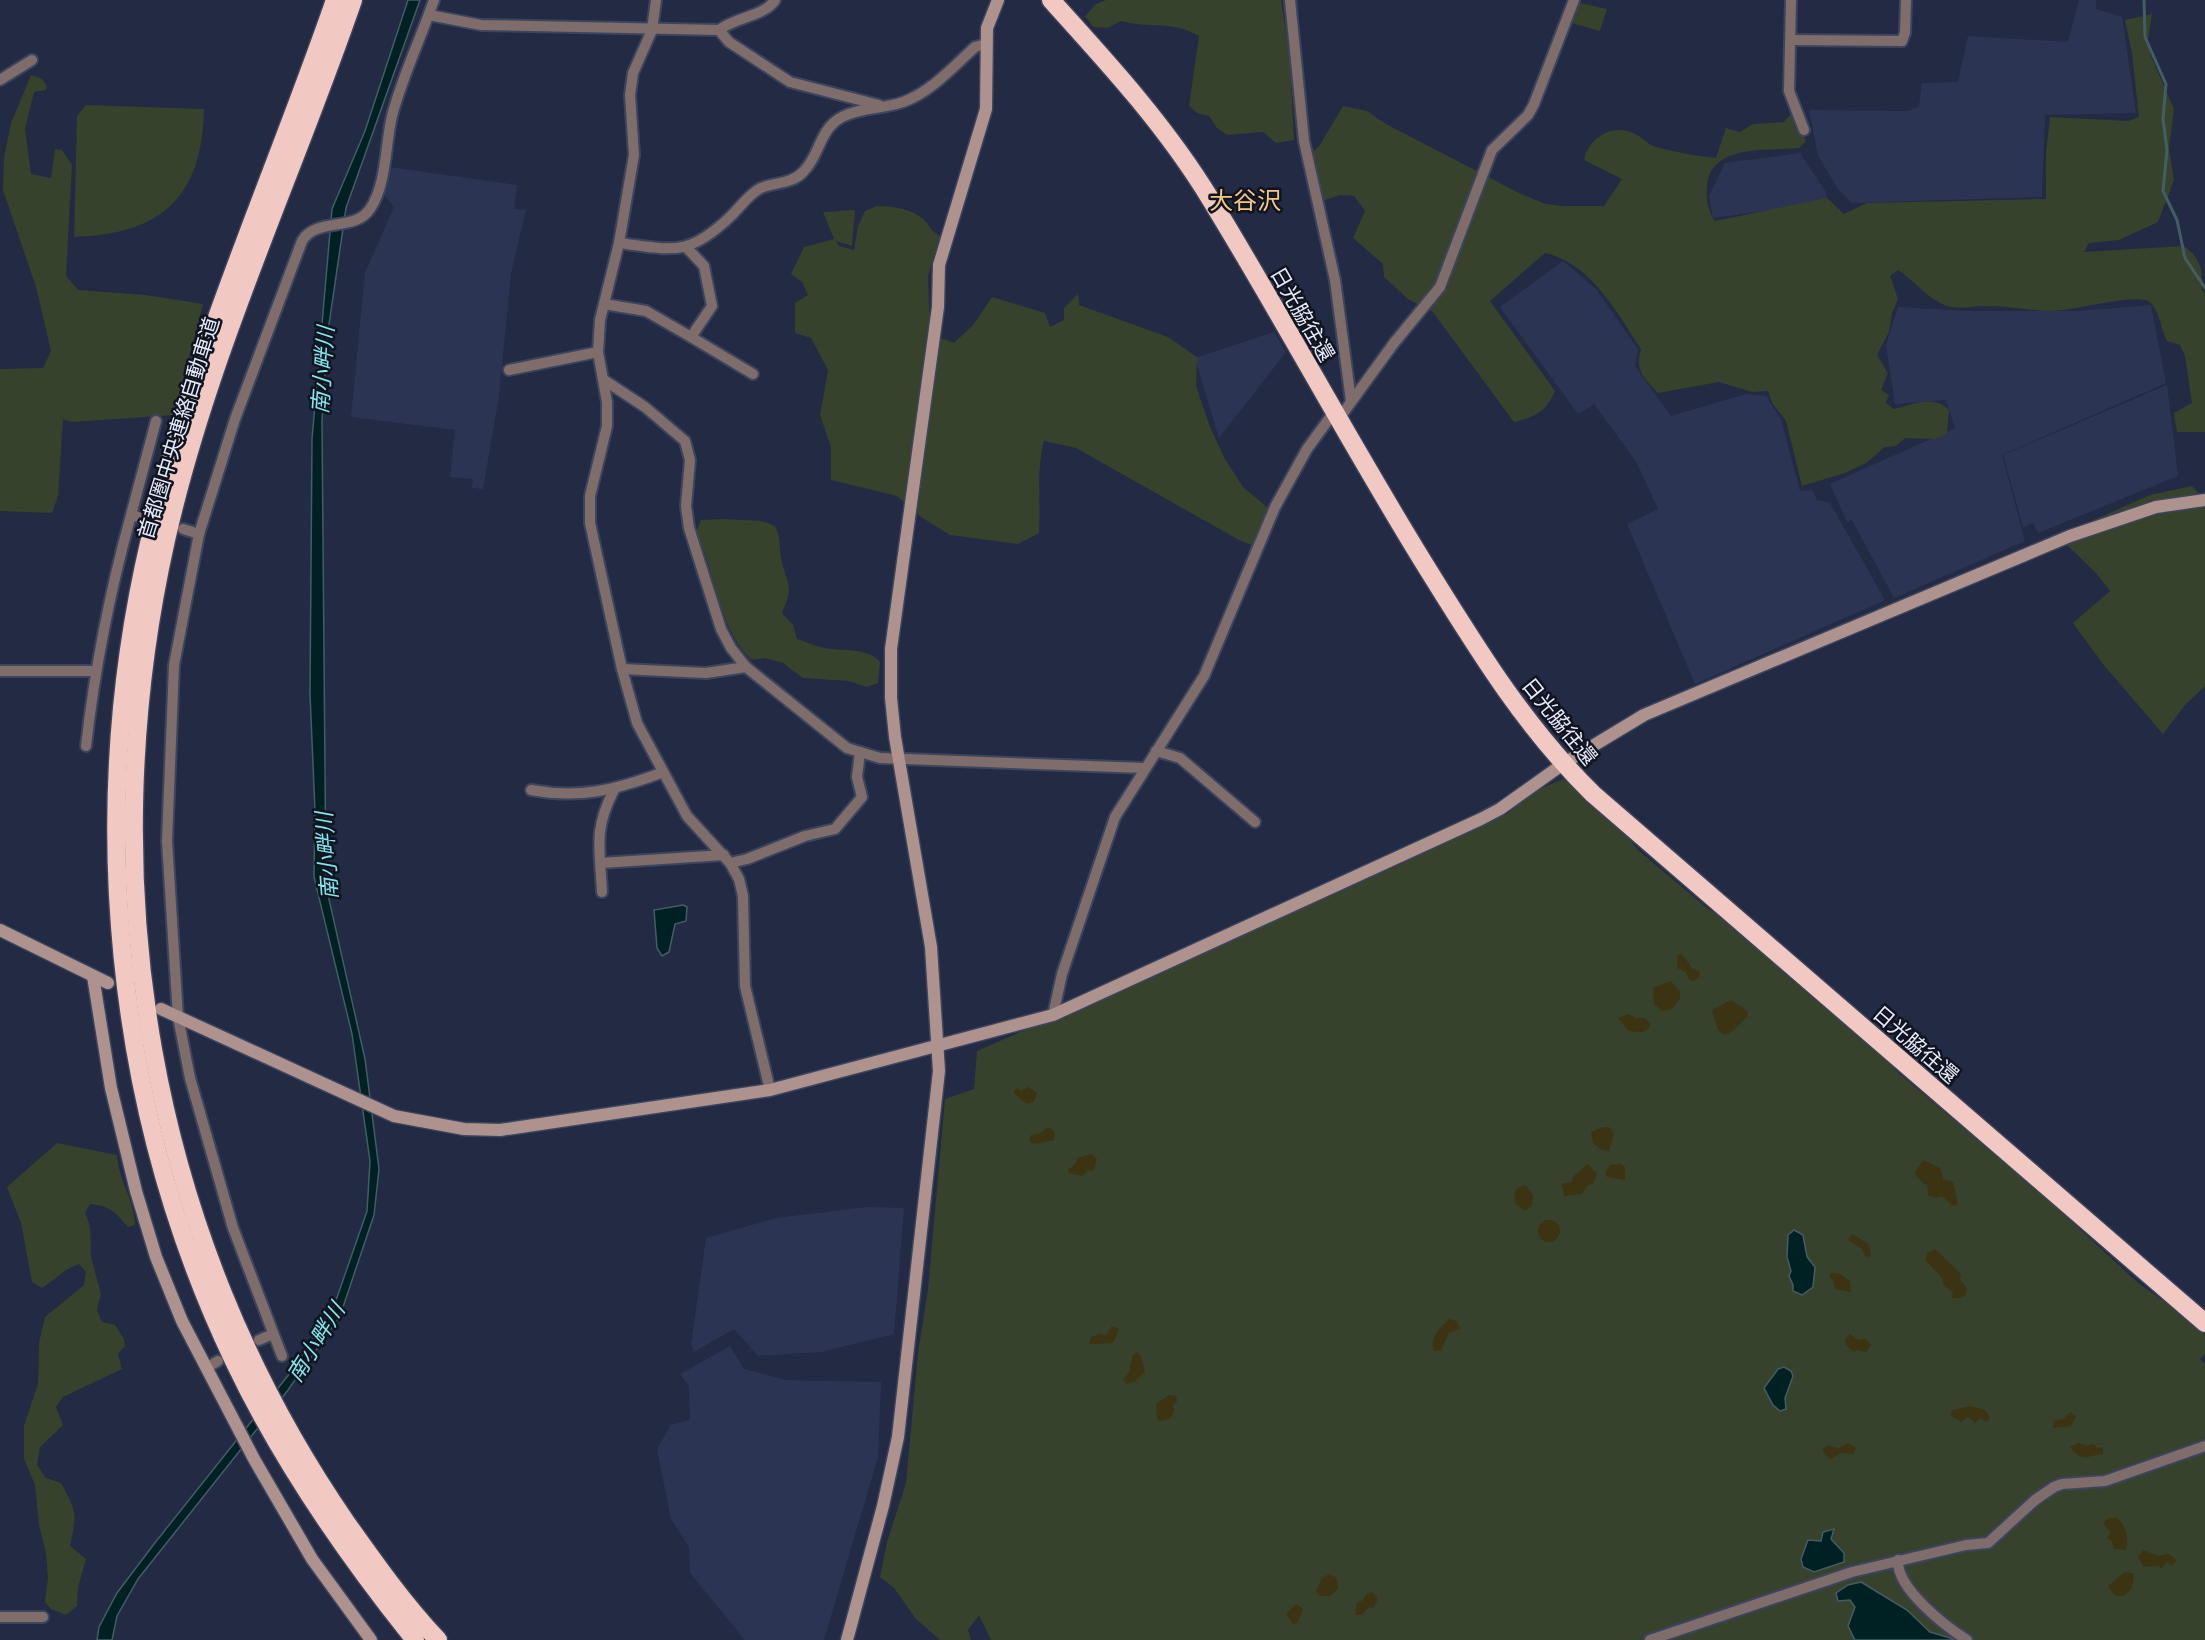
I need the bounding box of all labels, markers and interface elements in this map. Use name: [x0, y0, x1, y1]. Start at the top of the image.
district label: 大谷沢: [1209, 187, 1281, 214]
street label: 日光脇往還: [1266, 263, 1340, 365]
street label: 首都圏中央連絡自動車道: [133, 314, 223, 542]
water label: 南小畔川: [306, 323, 338, 415]
street label: 日光脇往還: [1518, 673, 1602, 769]
water label: 南小畔川: [310, 809, 342, 901]
street label: 日光脇往還: [1869, 1001, 1963, 1087]
water label: 南小畔川: [281, 1296, 350, 1386]

